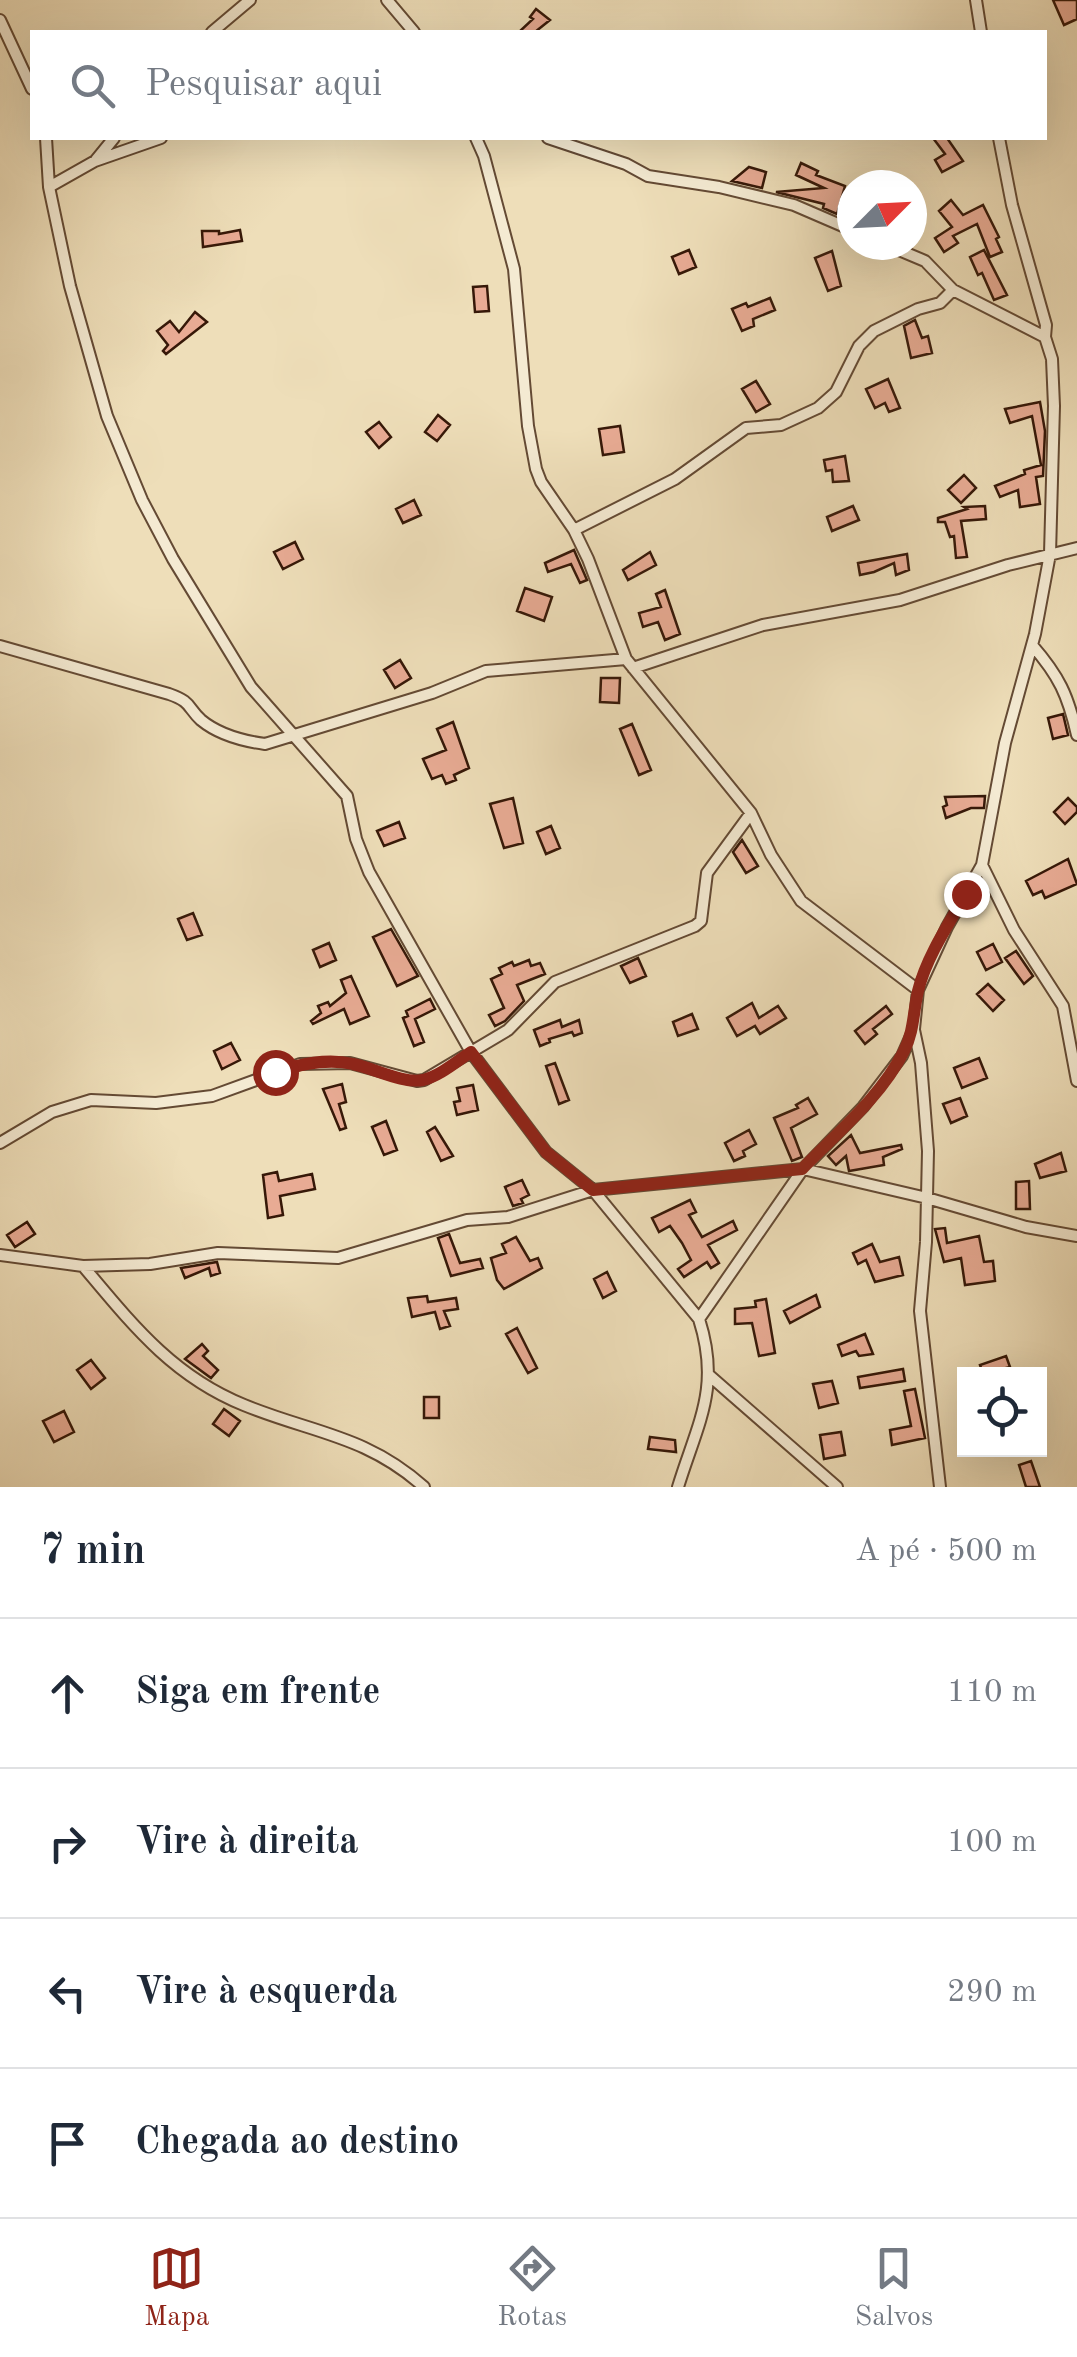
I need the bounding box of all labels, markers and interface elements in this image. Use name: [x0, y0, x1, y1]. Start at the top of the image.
search box: [30, 30, 1047, 140]
icon: search: [65, 58, 120, 113]
text: Pesquisar aqui: [145, 66, 382, 104]
north arrow: [837, 170, 927, 260]
route end: [944, 872, 990, 918]
route start: [253, 1050, 299, 1096]
map controls: [957, 1367, 1047, 1457]
button: locate: [957, 1367, 1047, 1457]
text: 7 min: [40, 1531, 146, 1573]
text: A pé · 500 m: [855, 1536, 1037, 1568]
icon: ahead: [40, 1666, 95, 1721]
text: Siga em frente: [135, 1674, 380, 1712]
text: 110 m: [947, 1677, 1037, 1709]
icon: right: [40, 1816, 95, 1871]
text: Vire à direita: [135, 1824, 359, 1862]
text: 100 m: [947, 1827, 1037, 1859]
icon: left: [40, 1966, 95, 2021]
text: Vire à esquerda: [135, 1974, 397, 2012]
text: 290 m: [947, 1977, 1037, 2009]
icon: arrive: [40, 2116, 95, 2171]
text: Chegada ao destino: [135, 2124, 459, 2162]
tab: Mapa: [144, 2241, 210, 2336]
tab: Rotas: [497, 2241, 567, 2336]
tab: Salvos: [855, 2241, 933, 2336]

